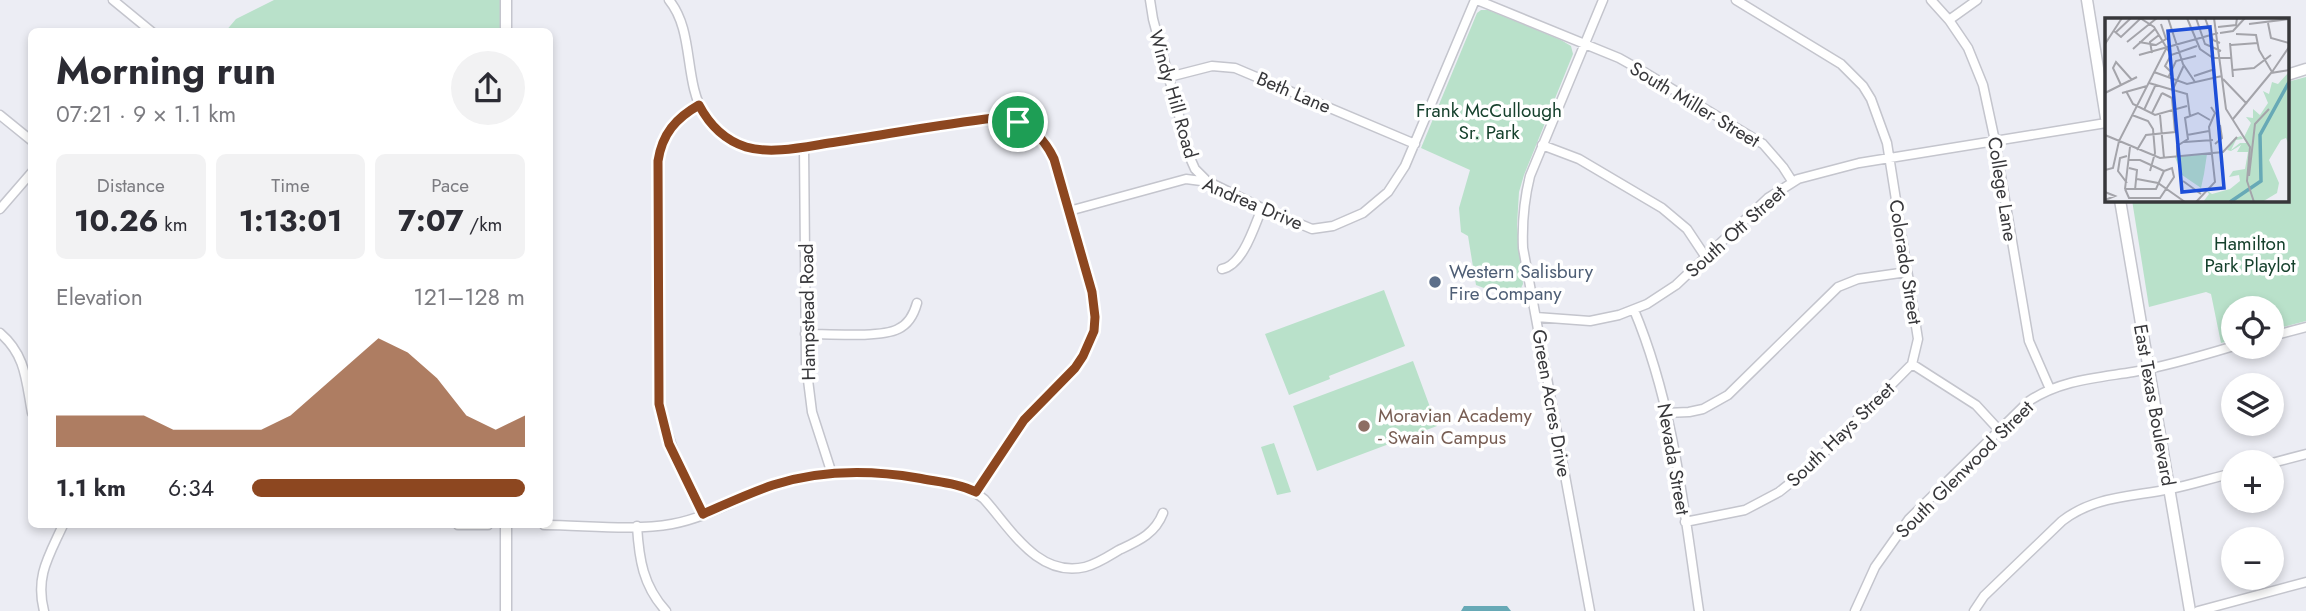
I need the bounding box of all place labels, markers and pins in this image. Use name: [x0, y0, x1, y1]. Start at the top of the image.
pin: [988, 92, 1048, 152]
place label: Western Salisbury Fire Company: [1449, 258, 1594, 307]
marker: Western Salisbury Fire Company: [1427, 274, 1443, 290]
place label: Moravian Academy - Swain Campus: [1378, 402, 1533, 451]
marker: Moravian Academy - Swain Campus: [1356, 418, 1372, 434]

